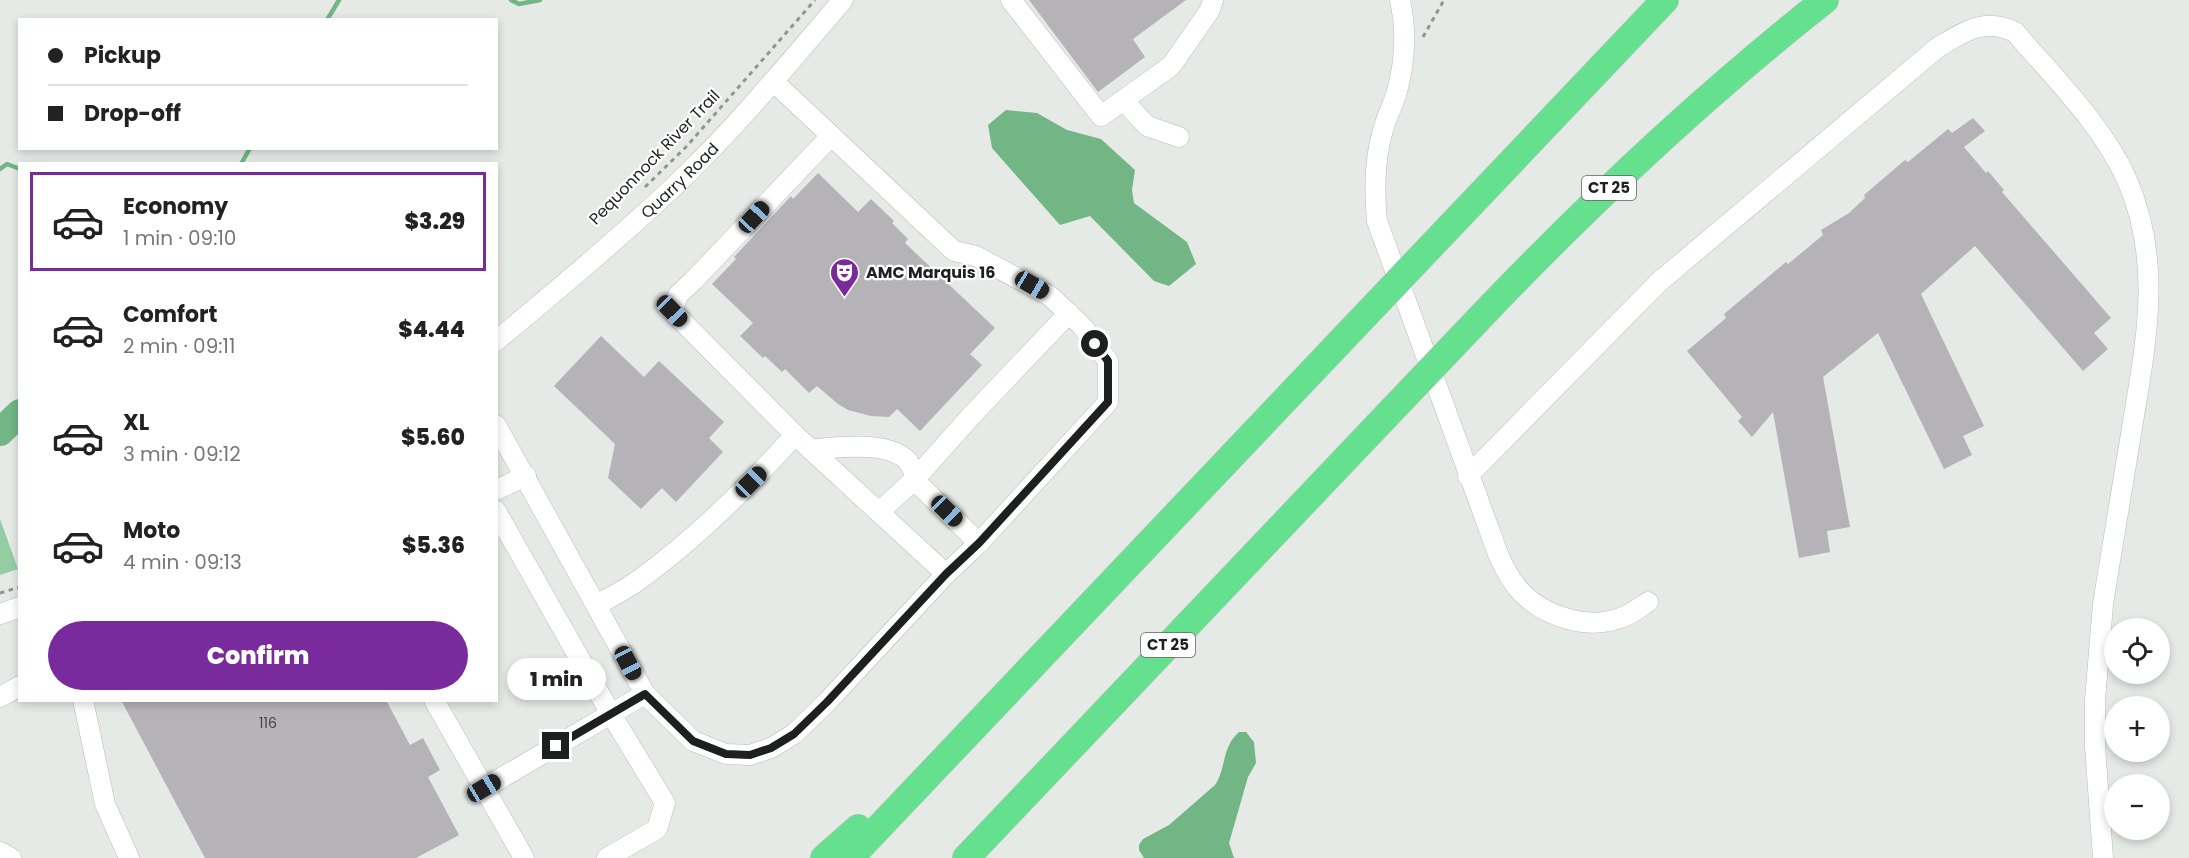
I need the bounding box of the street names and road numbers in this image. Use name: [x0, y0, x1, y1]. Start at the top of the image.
street label: Pequonnock River Trail: [584, 85, 725, 230]
street label: Quarry Road: [636, 138, 724, 224]
road number: CT 25: [1582, 176, 1636, 200]
road number: CT 25: [1141, 633, 1195, 657]

